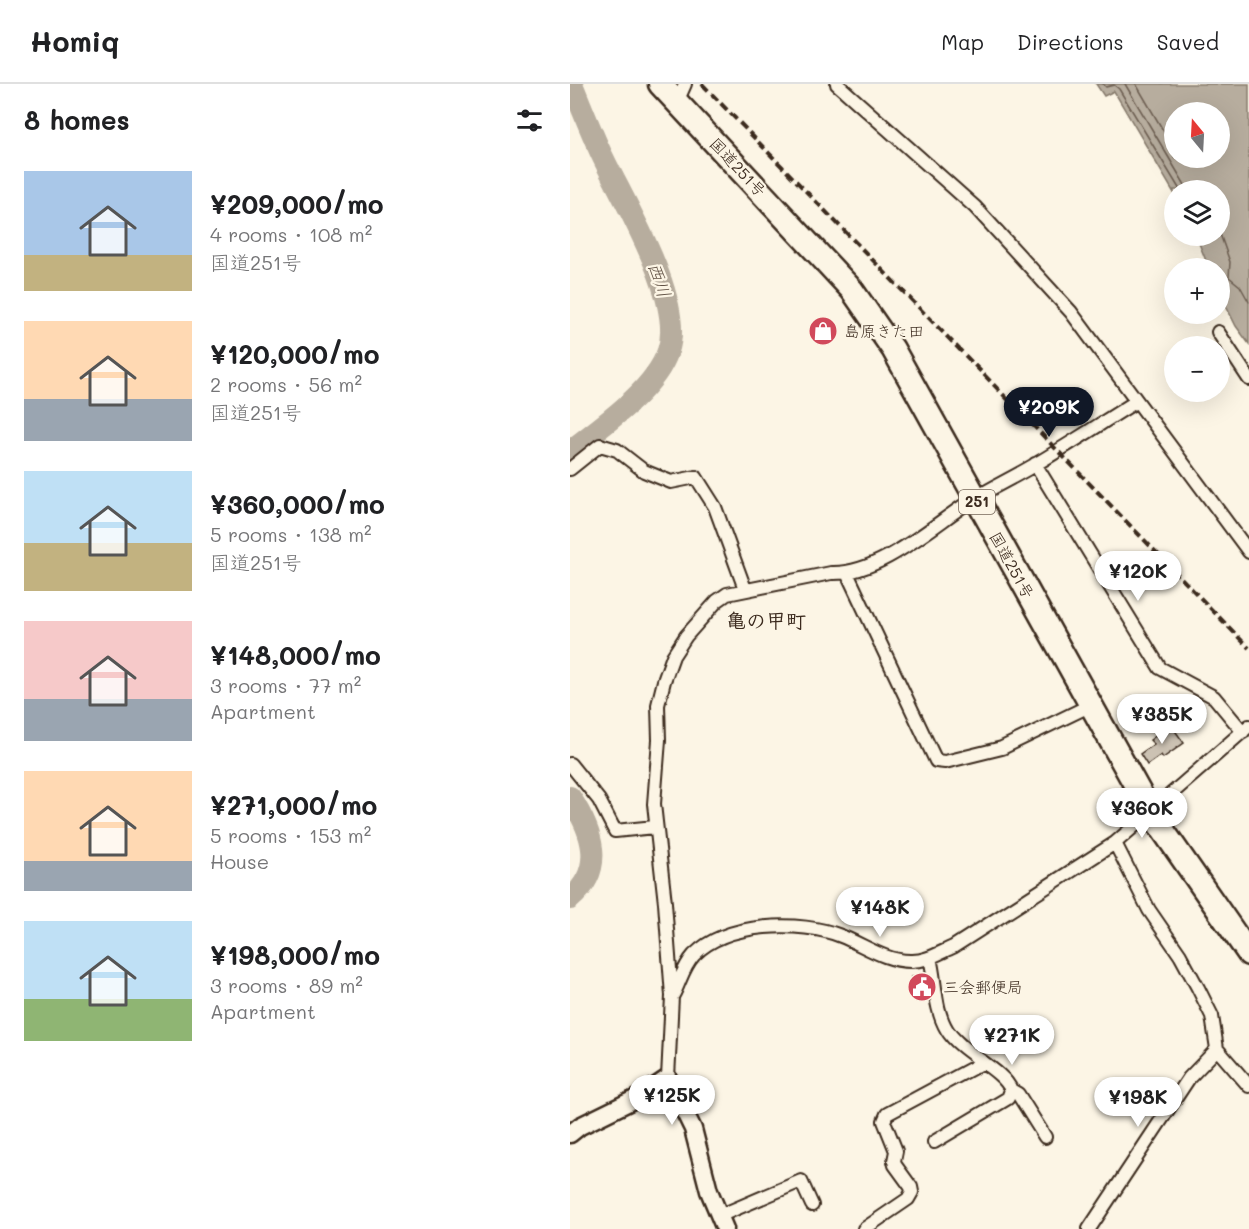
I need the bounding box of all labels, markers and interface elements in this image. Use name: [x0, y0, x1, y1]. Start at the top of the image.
text: Homiq: [30, 23, 119, 59]
text: Map: [941, 28, 984, 55]
text: Directions: [1017, 28, 1124, 55]
text: Saved: [1157, 28, 1219, 55]
north arrow: [1164, 102, 1230, 168]
map controls: [1164, 102, 1230, 402]
text: 8 homes: [24, 103, 130, 137]
icon: filters: [513, 104, 546, 137]
street label: 国道251号: [706, 133, 771, 201]
button: layers: [1164, 180, 1230, 246]
text: ¥209,000/mo: [210, 187, 384, 221]
icon: home: [72, 195, 144, 267]
text: 4 rooms · 108 m²: [210, 221, 372, 247]
text: 国道251号: [210, 249, 302, 275]
button: +: [1164, 258, 1230, 324]
water label: 西川: [643, 259, 677, 301]
shop icon: 島原きた田: [807, 315, 839, 347]
place label: 島原きた田: [844, 320, 924, 341]
button: −: [1164, 336, 1230, 402]
text: ¥120,000/mo: [210, 337, 380, 371]
icon: home: [72, 345, 144, 417]
text: 2 rooms · 56 m²: [210, 371, 362, 397]
pin: ¥209K: [1007, 387, 1091, 438]
text: ¥209K: [1018, 393, 1080, 419]
text: 国道251号: [210, 399, 302, 425]
text: ¥360,000/mo: [210, 487, 385, 521]
road number: 251: [959, 490, 995, 514]
icon: home: [72, 495, 144, 567]
text: 5 rooms · 138 m²: [210, 521, 372, 547]
street label: 国道251号: [985, 528, 1039, 602]
text: 国道251号: [210, 549, 302, 575]
pin: ¥120K: [1096, 551, 1180, 602]
text: ¥120K: [1108, 557, 1168, 583]
district label: 亀の甲町: [726, 607, 806, 633]
text: ¥148,000/mo: [210, 638, 381, 672]
icon: home: [72, 645, 144, 717]
text: 3 rooms · 77 m²: [210, 672, 361, 698]
pin: ¥385K: [1120, 694, 1204, 745]
text: Apartment: [210, 698, 316, 724]
text: ¥385K: [1131, 700, 1193, 726]
text: ¥271,000/mo: [210, 788, 377, 822]
pin: ¥360K: [1100, 788, 1184, 839]
text: ¥360K: [1110, 794, 1174, 820]
icon: home: [72, 795, 144, 867]
text: 5 rooms · 153 m²: [210, 822, 371, 848]
text: House: [210, 848, 269, 874]
pin: ¥148K: [838, 887, 922, 938]
text: ¥148K: [850, 893, 910, 919]
text: ¥198,000/mo: [210, 938, 380, 972]
icon: home: [72, 945, 144, 1017]
public building icon: 三会郵便局: [906, 971, 938, 1003]
text: 3 rooms · 89 m²: [210, 972, 363, 998]
place label: 三会郵便局: [943, 976, 1023, 997]
text: Apartment: [210, 998, 316, 1024]
pin: ¥271K: [970, 1015, 1054, 1066]
text: ¥271K: [983, 1021, 1041, 1047]
pin: ¥125K: [630, 1075, 714, 1126]
pin: ¥198K: [1096, 1077, 1180, 1128]
text: ¥125K: [643, 1081, 701, 1107]
text: ¥198K: [1108, 1083, 1168, 1109]

